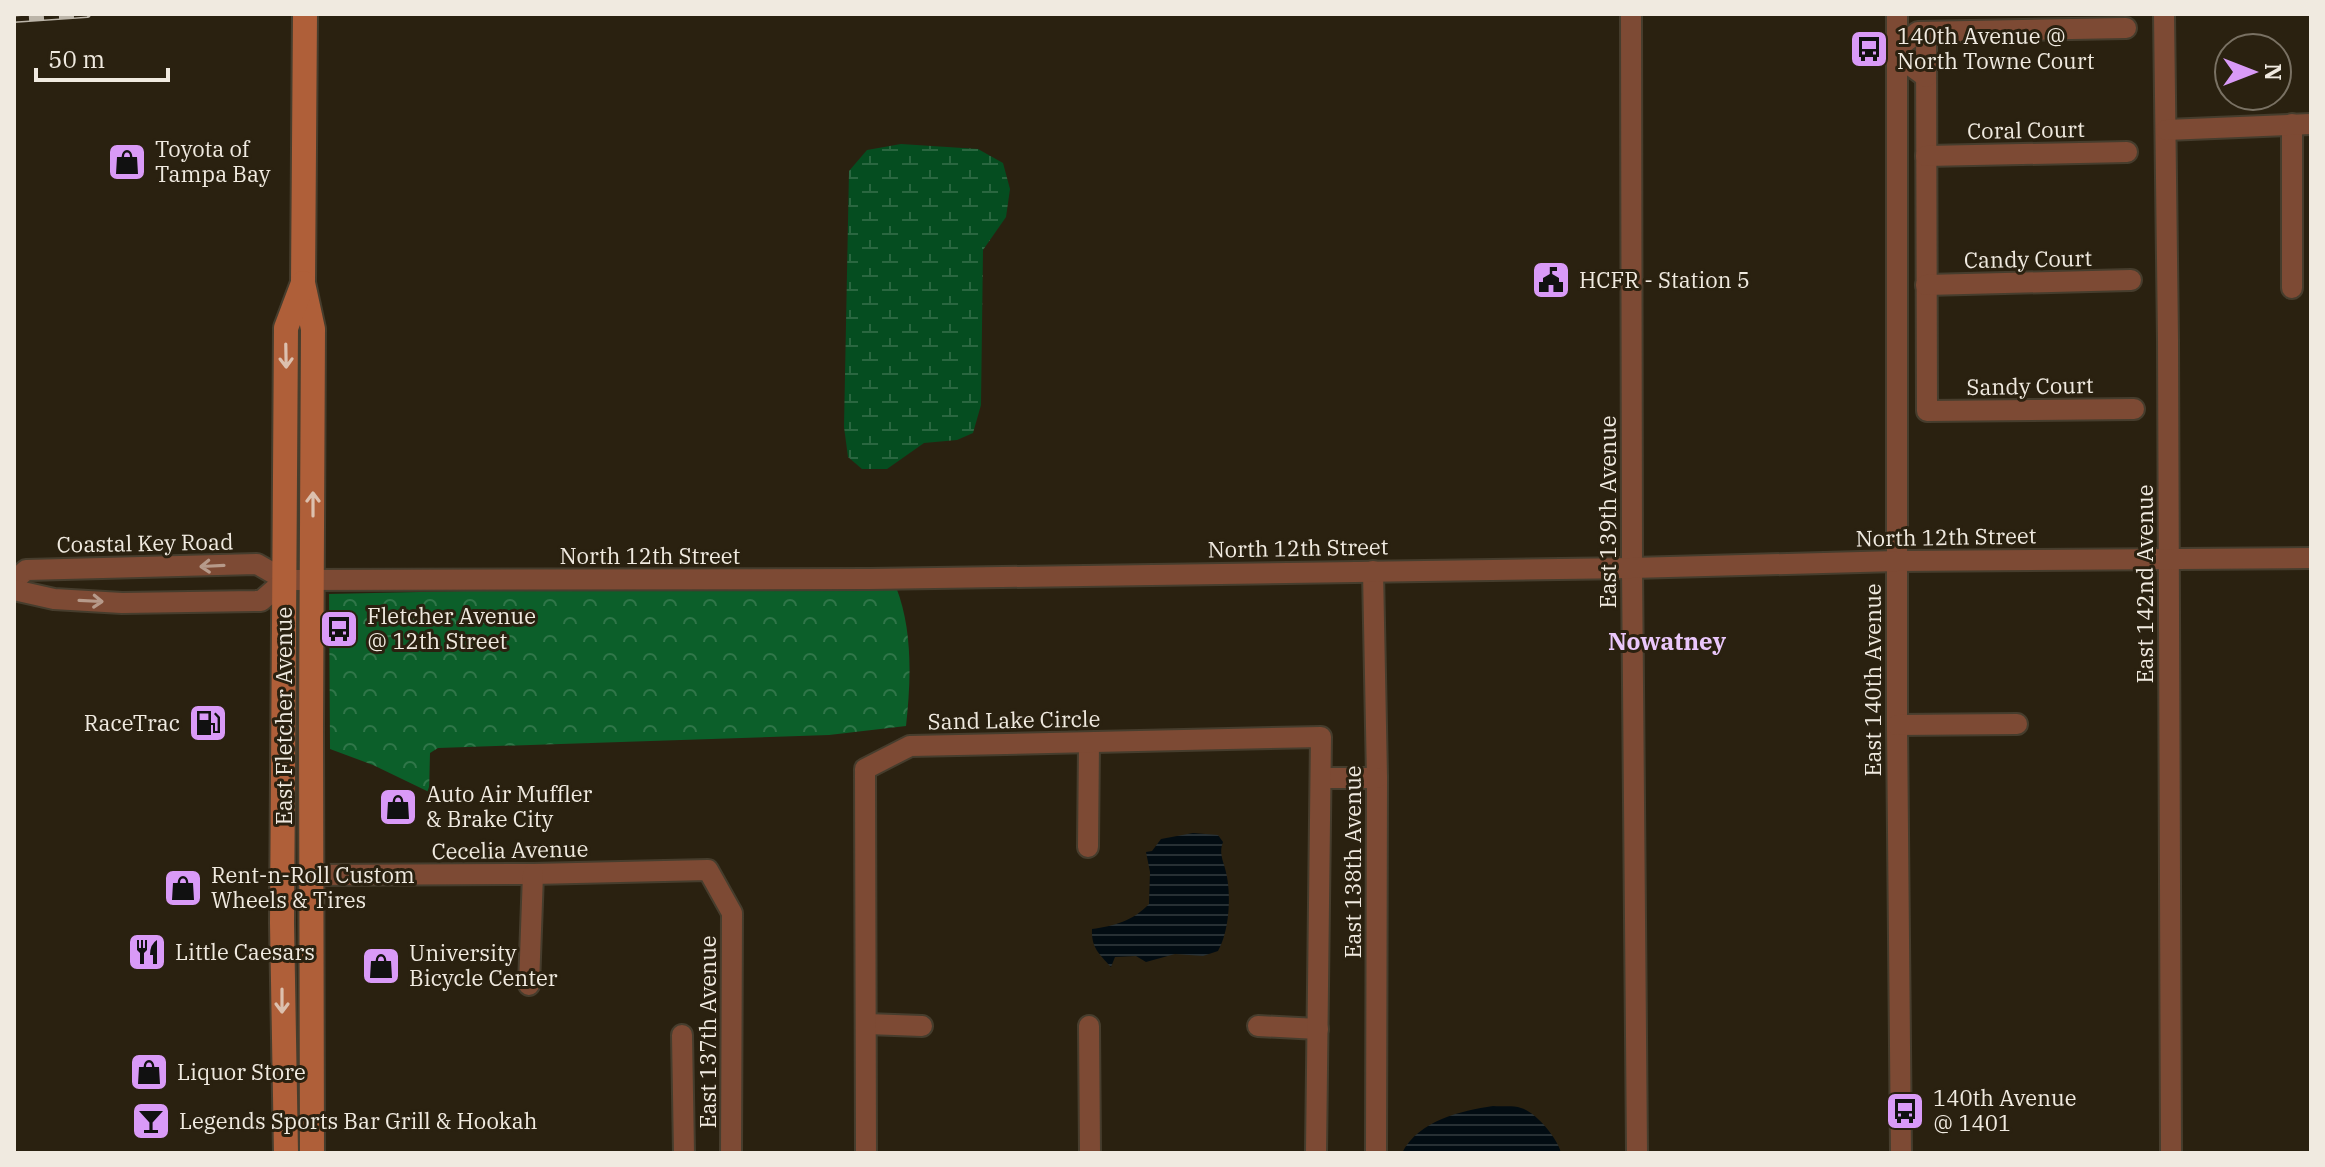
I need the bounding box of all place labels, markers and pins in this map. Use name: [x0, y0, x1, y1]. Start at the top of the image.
place label: 140th Avenue @ North Towne Court: [1897, 21, 2095, 75]
bus stop icon: 140th Avenue @ North Towne Court: [1848, 28, 1890, 70]
place label: Toyota of Tampa Bay: [155, 134, 271, 188]
shop icon: Toyota of Tampa Bay: [106, 141, 148, 183]
public building icon: HCFR - Station 5: [1530, 259, 1572, 301]
place label: HCFR - Station 5: [1579, 265, 1750, 294]
place label: Fletcher Avenue @ 12th Street: [367, 601, 536, 655]
bus stop icon: Fletcher Avenue @ 12th Street: [318, 608, 360, 650]
fuel station icon: RaceTrac: [187, 702, 229, 744]
place label: RaceTrac: [84, 708, 180, 737]
place label: Auto Air Muffler & Brake City: [426, 779, 592, 833]
shop icon: Auto Air Muffler & Brake City: [377, 786, 419, 828]
place label: Rent-n-Roll Custom Wheels & Tires: [211, 860, 415, 914]
shop icon: Rent-n-Roll Custom Wheels & Tires: [162, 867, 204, 909]
restaurant icon: Little Caesars: [126, 931, 168, 973]
place label: Little Caesars: [175, 937, 315, 966]
place label: University Bicycle Center: [409, 938, 558, 992]
shop icon: University Bicycle Center: [360, 945, 402, 987]
shop icon: Liquor Store: [128, 1051, 170, 1093]
place label: Liquor Store: [177, 1057, 306, 1086]
place label: 140th Avenue @ 1401: [1933, 1083, 2077, 1137]
bus stop icon: 140th Avenue @ 1401: [1884, 1090, 1926, 1132]
bar icon: Legends Sports Bar Grill & Hookah: [130, 1100, 172, 1142]
place label: Legends Sports Bar Grill & Hookah: [179, 1106, 537, 1135]

